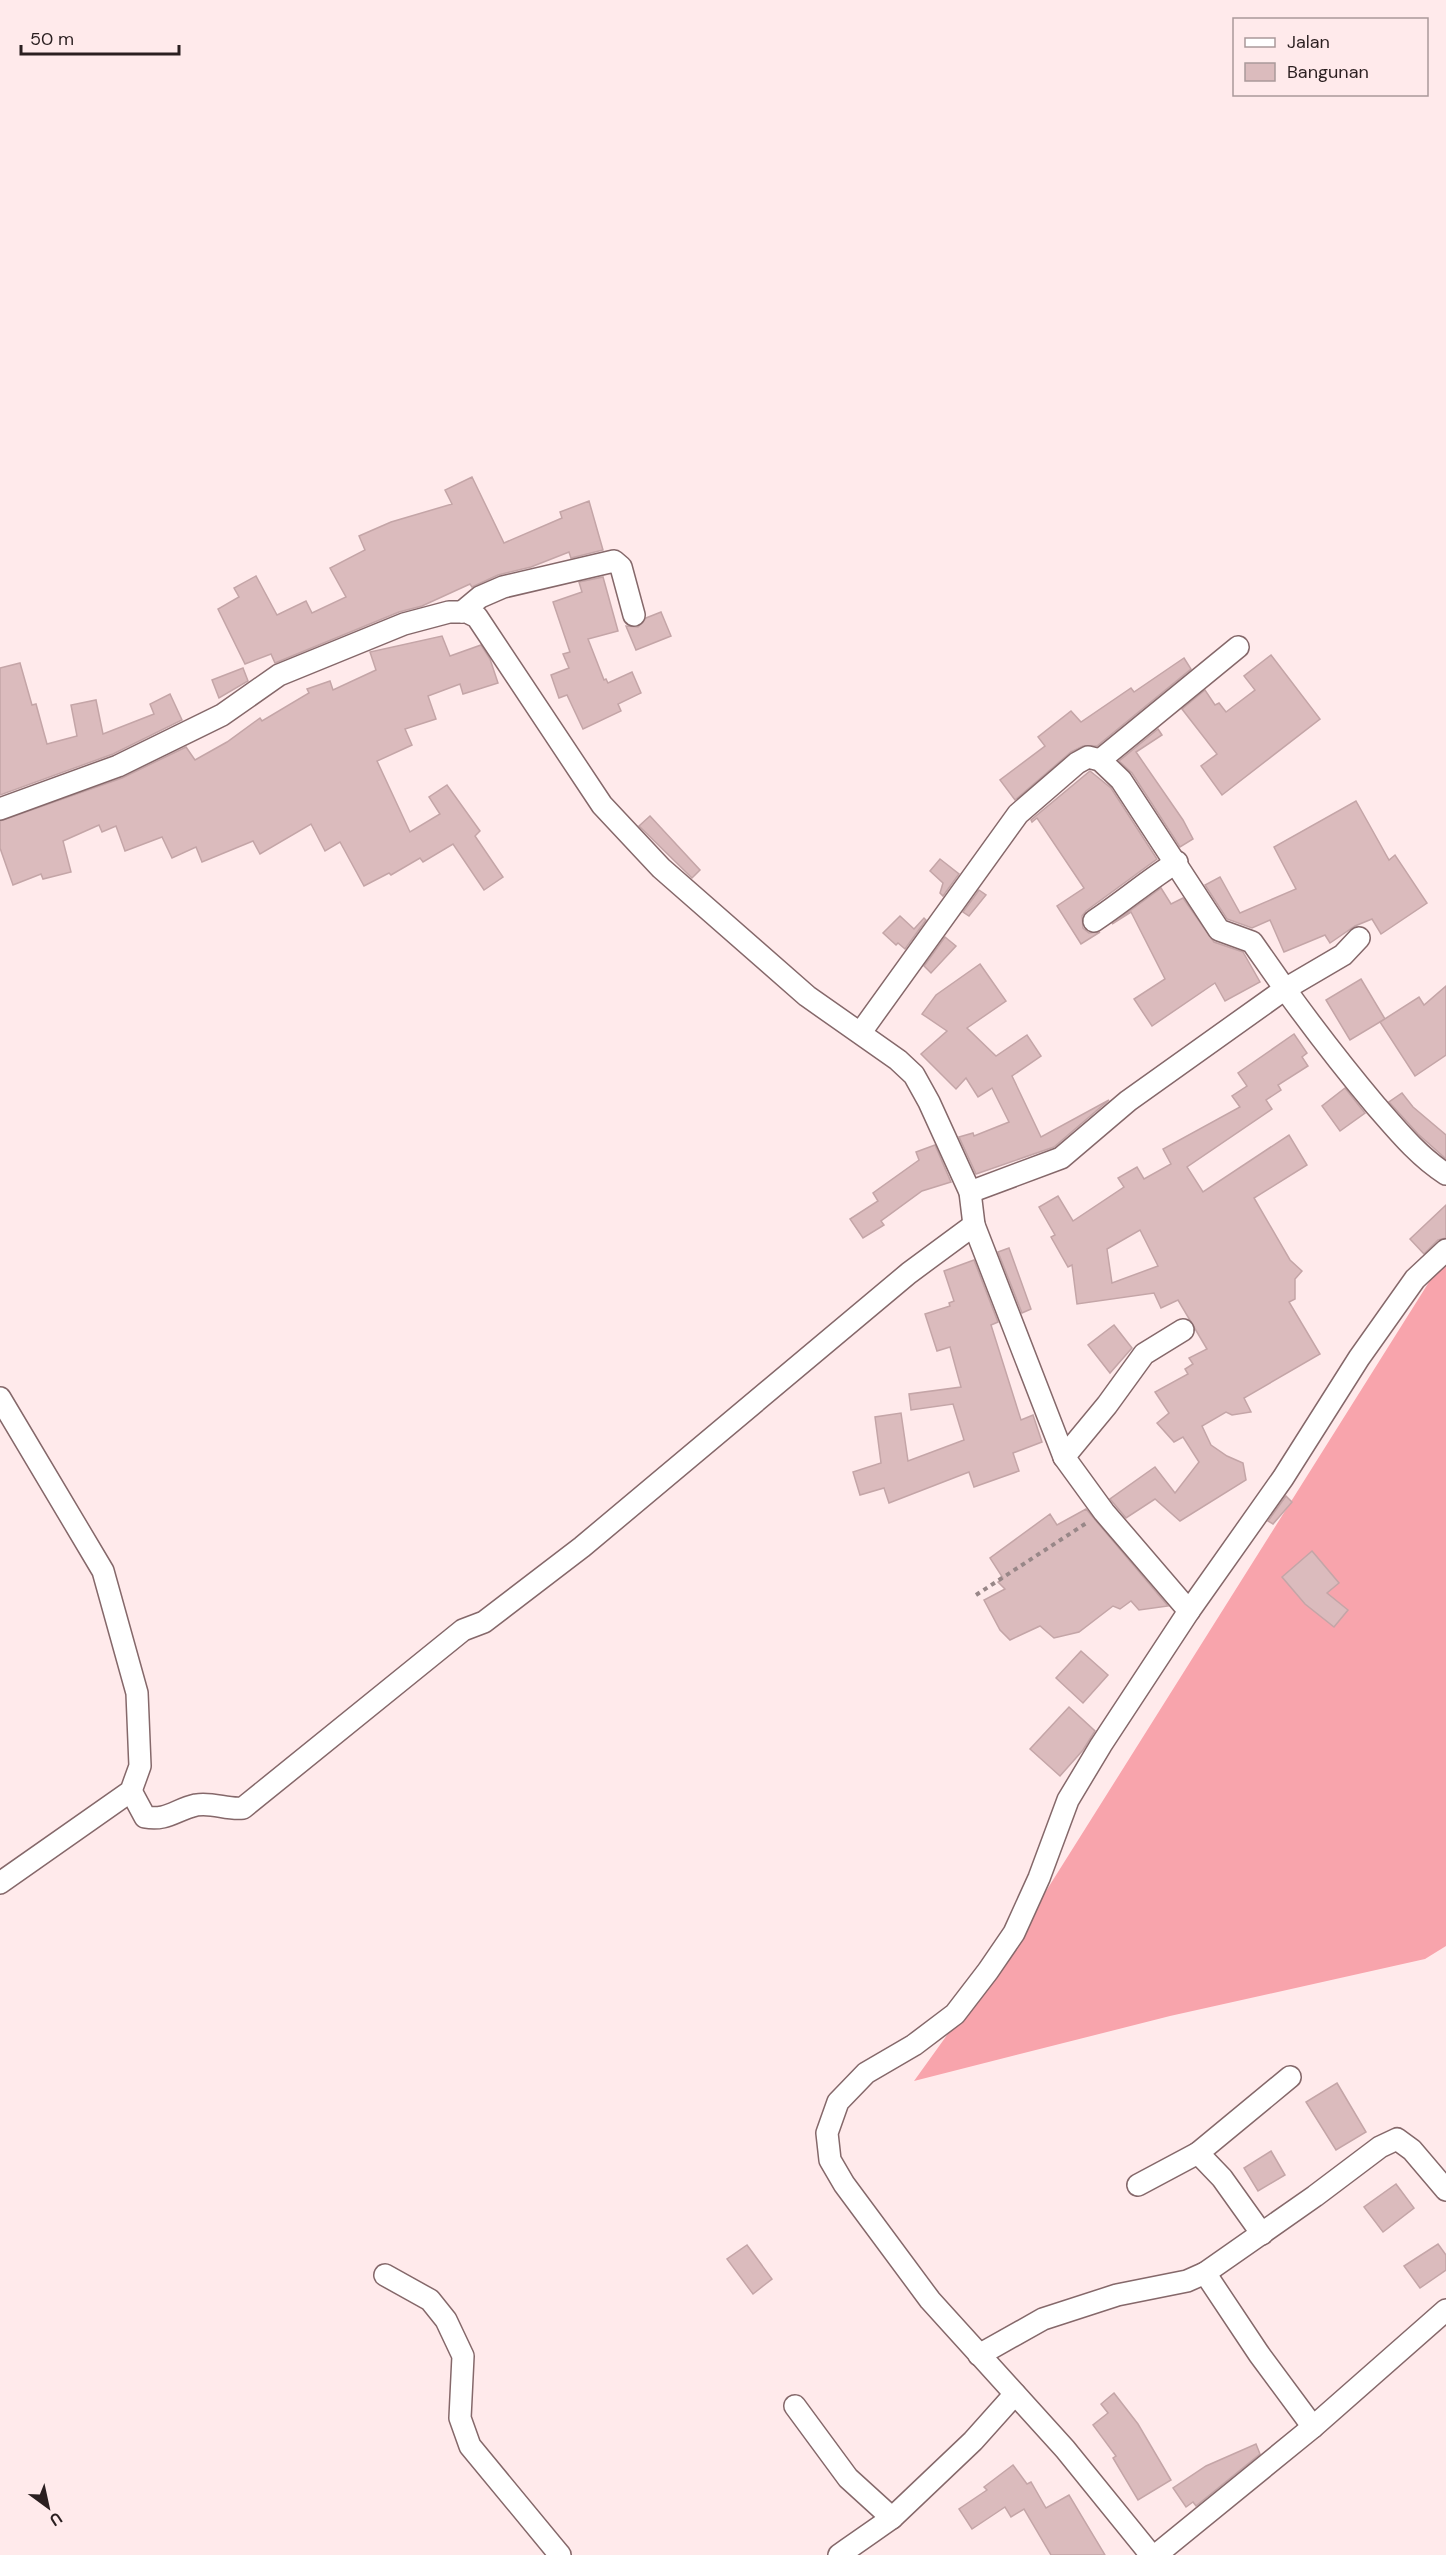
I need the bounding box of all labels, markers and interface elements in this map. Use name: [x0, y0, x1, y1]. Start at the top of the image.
scale bar: [21, 18, 178, 56]
legend: [1233, 18, 1428, 96]
text: 50 m: [30, 27, 74, 51]
text: Jalan: [1287, 30, 1330, 54]
text: Bangunan: [1287, 60, 1369, 84]
north arrow: [18, 2477, 78, 2537]
text: U: [46, 2507, 66, 2531]

